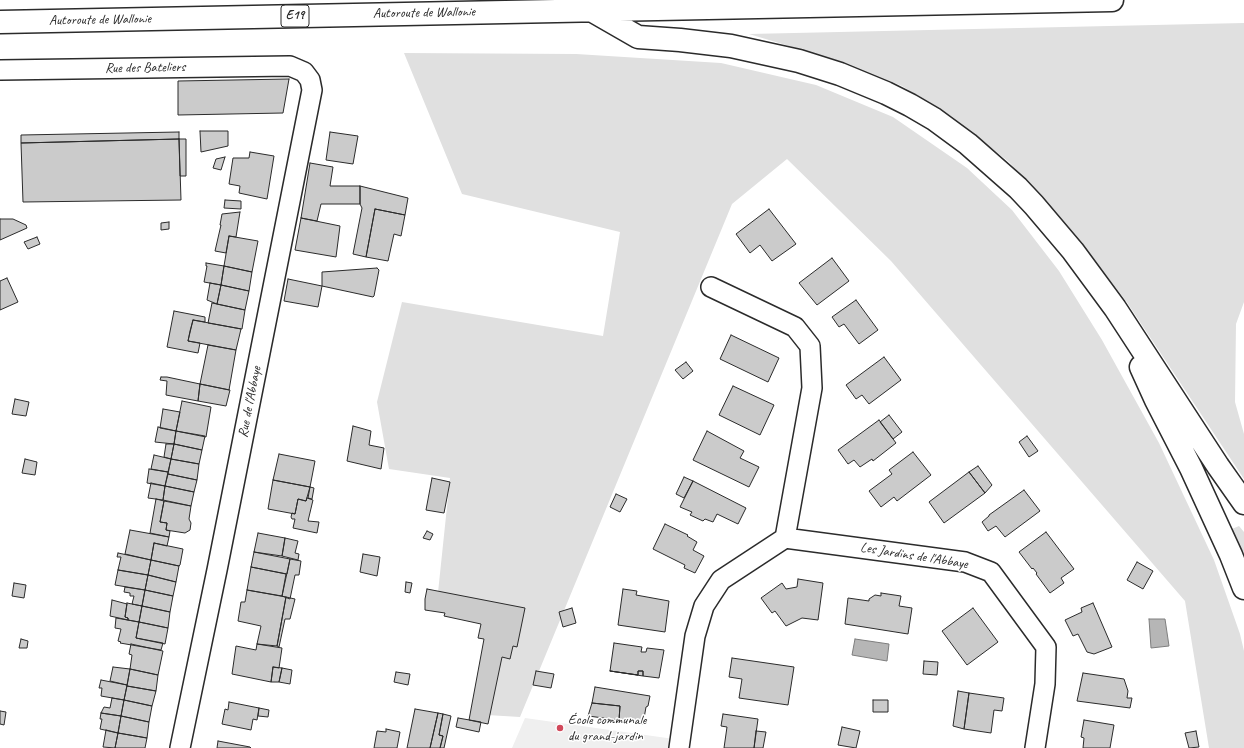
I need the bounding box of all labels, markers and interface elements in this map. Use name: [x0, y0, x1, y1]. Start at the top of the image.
street label: Autoroute de Wallonie: [373, 4, 475, 22]
road number: E19: [281, 5, 309, 27]
street label: Autoroute de Wallonie: [49, 11, 151, 29]
street label: Rue des Bateliers: [105, 59, 185, 77]
street label: Rue de l'Abbaye: [235, 365, 265, 439]
street label: Les Jardins de l'Abbaye: [859, 539, 969, 573]
place label: École communale du grand-jardin: [568, 712, 646, 744]
marker: École communale du grand-jardin: [555, 723, 565, 733]

